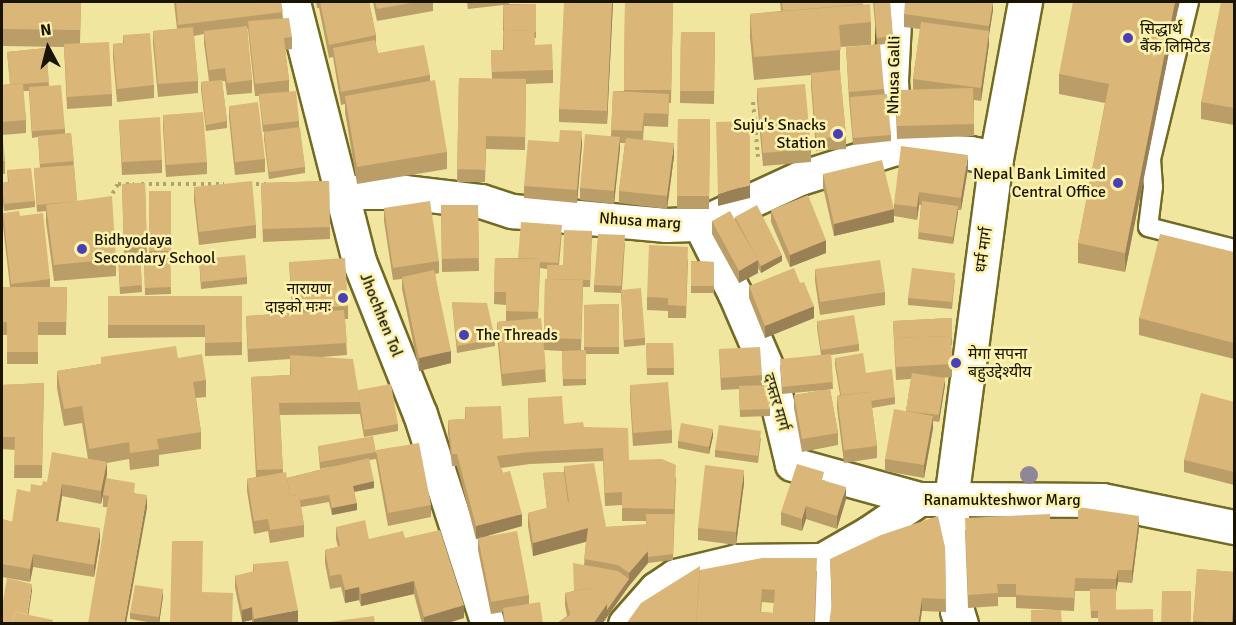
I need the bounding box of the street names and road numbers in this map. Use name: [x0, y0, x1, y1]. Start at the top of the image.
street label: Nhusa Galli: [884, 35, 904, 115]
street label: Nhusa marg: [598, 209, 682, 233]
street label: धर्म मार्ग: [971, 226, 997, 274]
street label: Jhochhen Tol: [355, 270, 407, 360]
street label: दफ्तर मार्ग: [759, 371, 793, 433]
street label: Ranamukteshwor Marg: [923, 490, 1081, 510]

